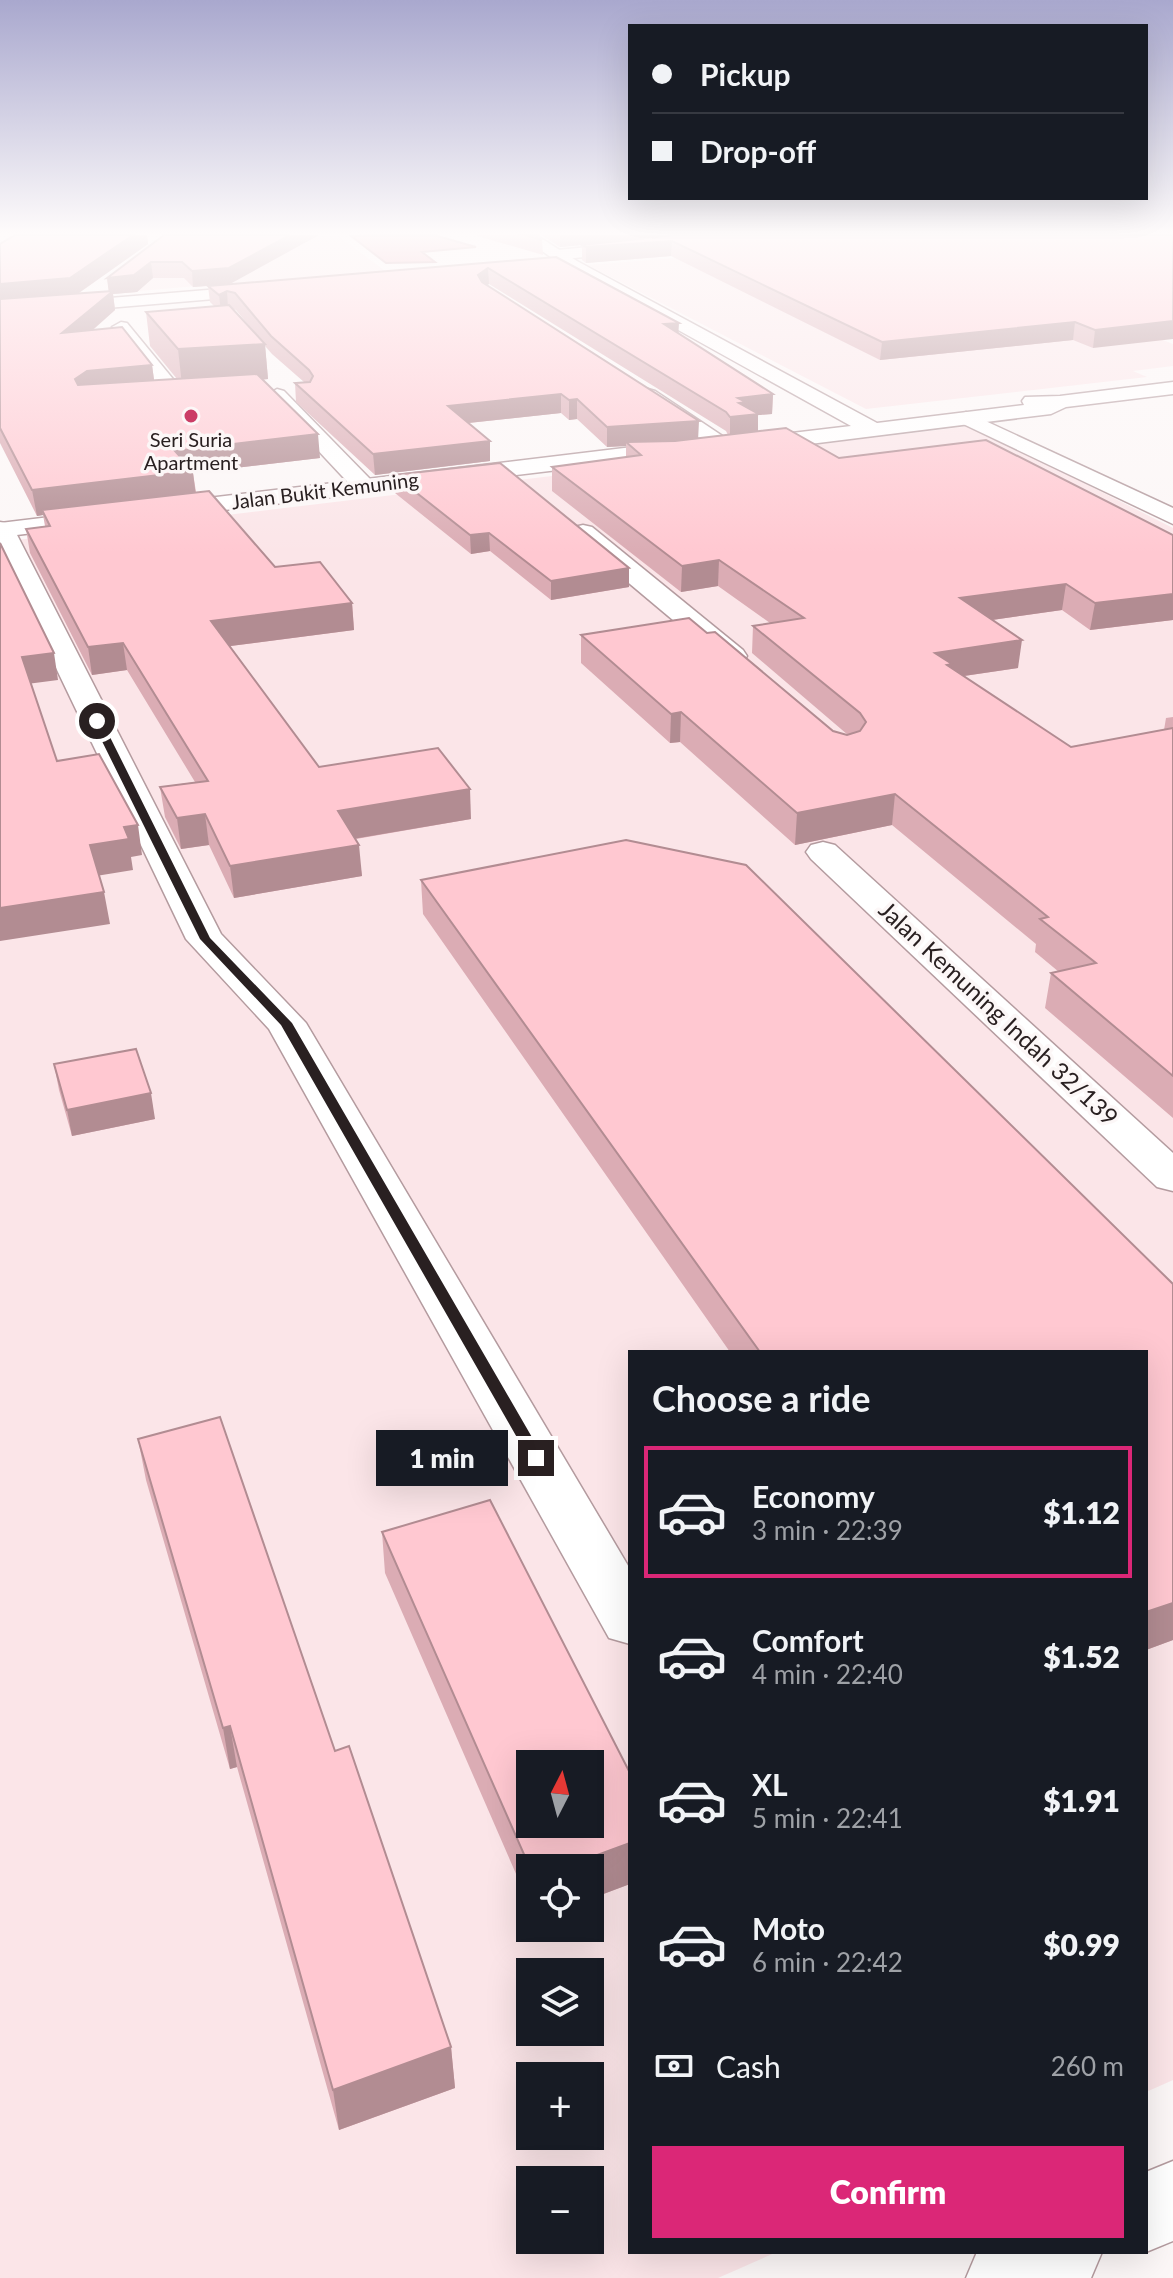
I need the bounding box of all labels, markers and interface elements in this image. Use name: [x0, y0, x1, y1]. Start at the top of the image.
text: Pickup: [700, 56, 791, 92]
text: Drop-off: [700, 133, 816, 169]
marker: Seri Suria Apartment: [182, 407, 200, 425]
place label: Seri Suria Apartment: [144, 427, 238, 474]
street label: Jalan Bukit Kemuning: [230, 467, 420, 513]
route start: [79, 703, 115, 739]
street label: Jalan Kemuning Indah 32/139: [874, 895, 1124, 1131]
text: Choose a ride: [652, 1376, 871, 1420]
callout: 1 min: [376, 1430, 508, 1486]
route end: [518, 1440, 554, 1476]
text: 1 min: [410, 1442, 474, 1474]
icon: car: [656, 1476, 728, 1548]
text: Economy: [752, 1478, 875, 1514]
text: $1.12: [1043, 1494, 1120, 1530]
text: 3 min · 22:39: [752, 1514, 903, 1546]
icon: car: [656, 1620, 728, 1692]
text: Comfort: [752, 1622, 864, 1658]
text: $1.52: [1043, 1638, 1120, 1674]
text: 4 min · 22:40: [752, 1658, 903, 1690]
north arrow: [516, 1750, 604, 1838]
map controls: [516, 1750, 604, 2254]
icon: car: [656, 1764, 728, 1836]
text: XL: [752, 1766, 788, 1802]
text: $1.91: [1043, 1782, 1120, 1818]
text: 5 min · 22:41: [752, 1802, 903, 1834]
button: locate: [516, 1854, 604, 1942]
icon: car: [656, 1908, 728, 1980]
text: Moto: [752, 1910, 825, 1946]
text: $0.99: [1043, 1926, 1120, 1962]
text: 6 min · 22:42: [752, 1946, 903, 1978]
button: layers: [516, 1958, 604, 2046]
icon: cash: [652, 2044, 696, 2088]
text: Cash: [716, 2048, 781, 2084]
text: 260 m: [1051, 2050, 1124, 2082]
button: +: [516, 2062, 604, 2150]
button: Confirm: [652, 2146, 1124, 2238]
button: −: [516, 2166, 604, 2254]

